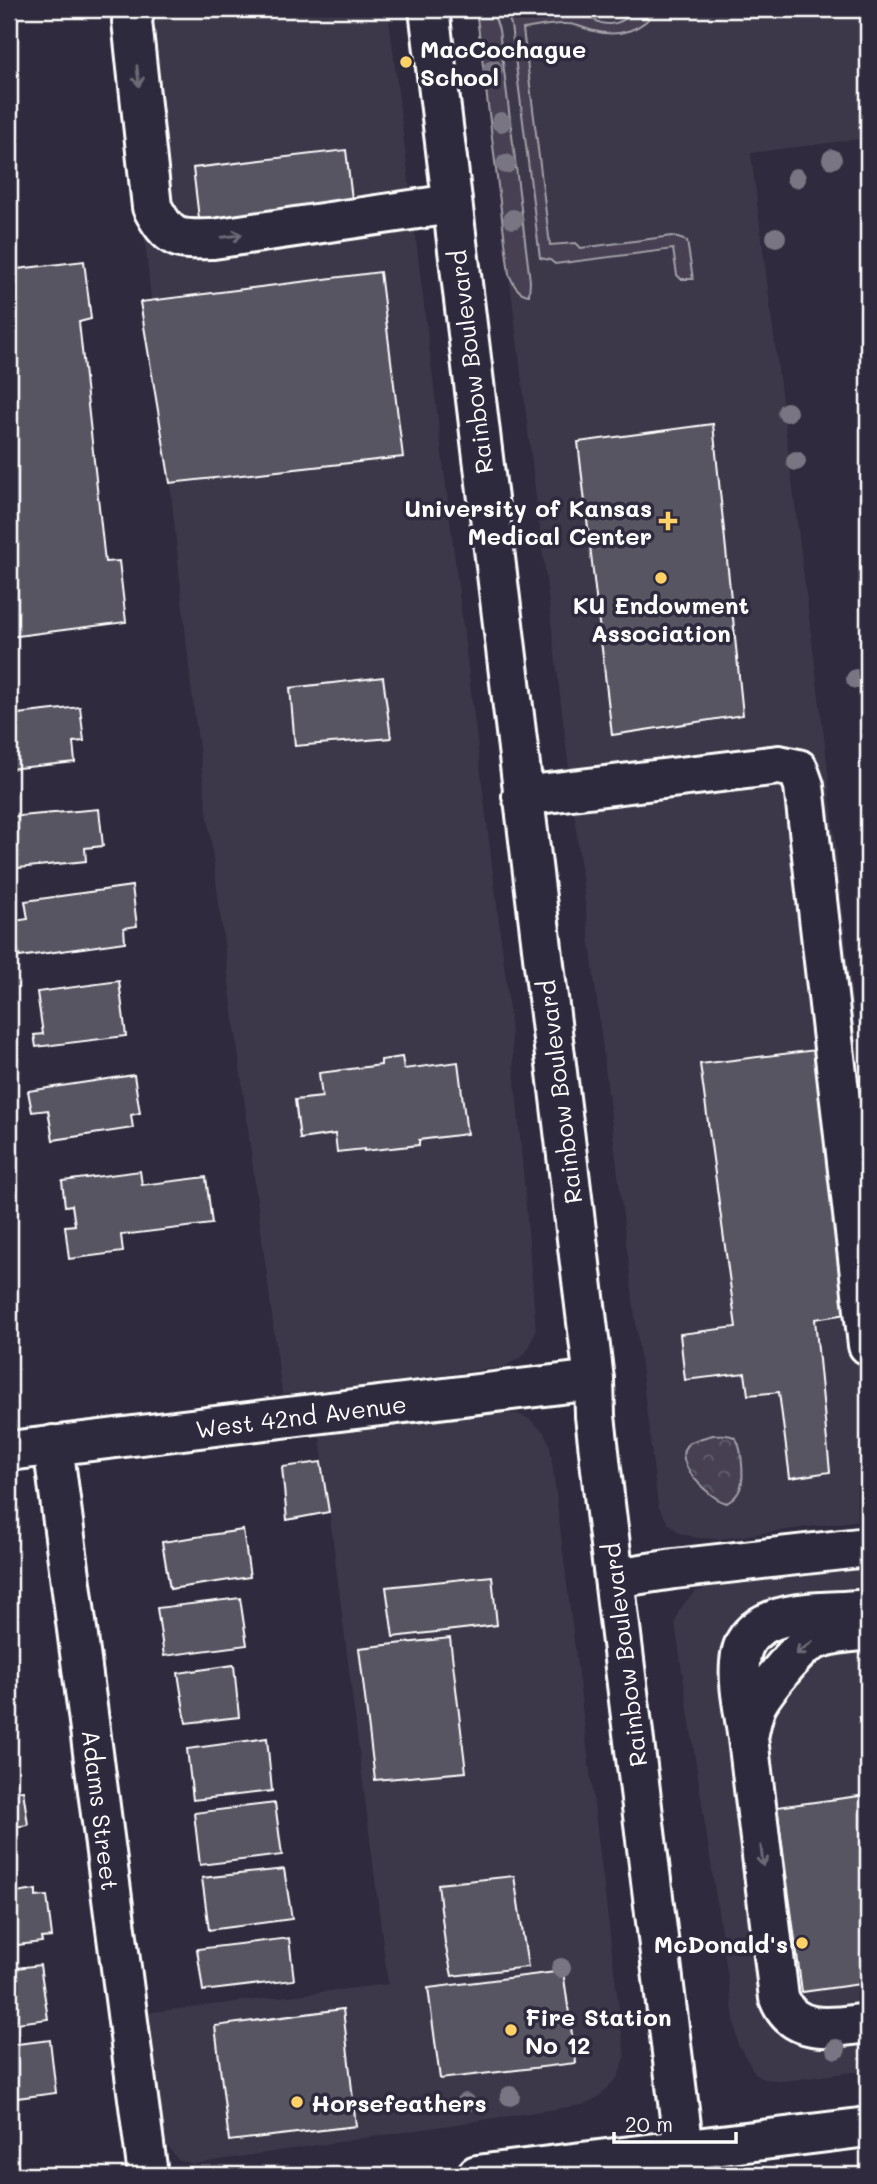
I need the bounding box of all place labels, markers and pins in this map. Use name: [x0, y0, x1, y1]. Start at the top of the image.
place label: MacCochague School: [420, 33, 586, 92]
marker: MacCochague School: [398, 54, 414, 70]
place label: University of Kansas Medical Center: [404, 492, 652, 551]
marker: University of Kansas Medical Center: [658, 511, 678, 531]
marker: KU Endowment Association: [653, 570, 669, 586]
place label: KU Endowment Association: [573, 589, 749, 648]
place label: McDonald's: [654, 1928, 788, 1959]
marker: McDonald's: [794, 1935, 810, 1951]
place label: Fire Station No 12: [525, 2001, 671, 2060]
marker: Fire Station No 12: [503, 2022, 519, 2038]
place label: Horsefeathers: [311, 2087, 487, 2118]
marker: Horsefeathers: [289, 2094, 305, 2110]

